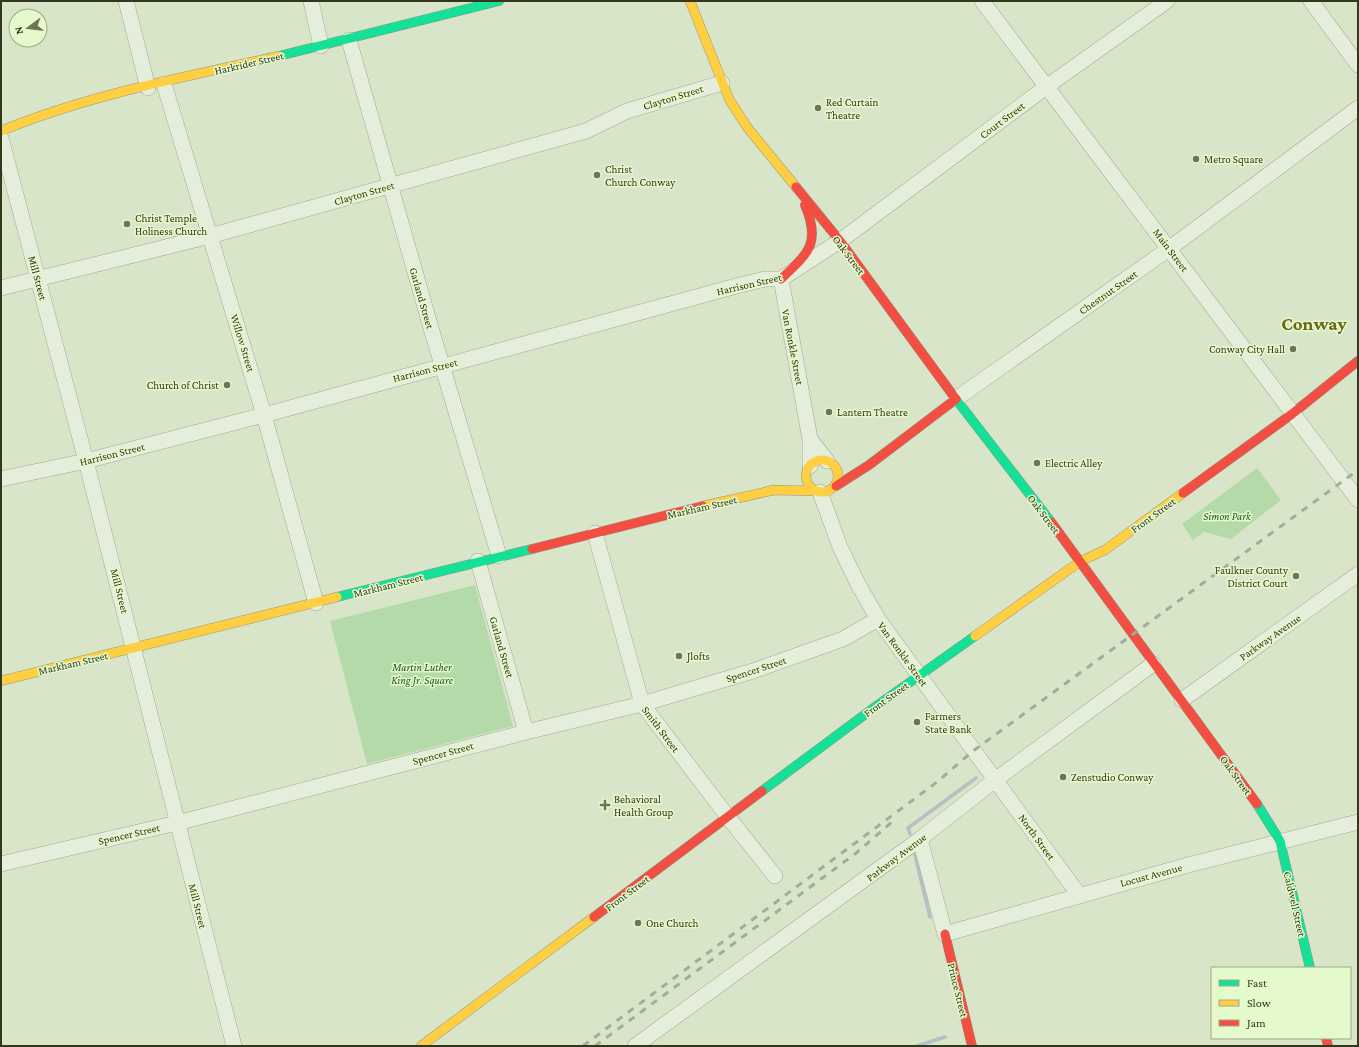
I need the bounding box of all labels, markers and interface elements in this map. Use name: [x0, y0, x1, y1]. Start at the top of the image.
north arrow: [8, 8, 48, 48]
text: N: [11, 25, 25, 36]
street label: Harkrider Street: [213, 49, 285, 77]
street label: Clayton Street: [641, 82, 705, 113]
place label: Red Curtain Theatre: [826, 96, 878, 121]
street label: Court Street: [977, 99, 1027, 141]
marker: Red Curtain Theatre: [813, 103, 823, 113]
place label: Metro Square: [1204, 153, 1263, 166]
marker: Metro Square: [1191, 154, 1201, 164]
place label: Christ Church Conway: [605, 163, 676, 189]
marker: Christ Church Conway: [592, 170, 602, 180]
street label: Clayton Street: [332, 179, 396, 208]
place label: Christ Temple Holiness Church: [135, 212, 207, 237]
marker: Christ Temple Holiness Church: [122, 219, 132, 229]
street label: Main Street: [1151, 226, 1191, 274]
street label: Oak Street: [831, 233, 868, 277]
street label: Mill Street: [26, 254, 50, 302]
street label: Garland Street: [407, 266, 437, 330]
street label: Chestnut Street: [1077, 267, 1140, 317]
street label: Harrison Street: [715, 271, 783, 297]
street label: Van Ronkle Street: [780, 308, 806, 386]
street label: Willow Street: [228, 313, 258, 374]
district label: Conway: [1281, 313, 1347, 334]
place label: Conway City Hall: [1209, 343, 1285, 356]
marker: Conway City Hall: [1288, 344, 1298, 354]
street label: Harrison Street: [391, 356, 459, 384]
place label: Church of Christ: [147, 379, 219, 391]
marker: Church of Christ: [222, 380, 232, 390]
place label: Lantern Theatre: [837, 406, 908, 418]
marker: Lantern Theatre: [824, 407, 834, 417]
street label: Harrison Street: [78, 440, 146, 468]
place label: Electric Alley: [1045, 457, 1103, 470]
marker: Electric Alley: [1032, 458, 1042, 468]
street label: Oak Street: [1026, 492, 1063, 536]
street label: Markham Street: [666, 493, 738, 521]
street label: Front Street: [1128, 495, 1178, 535]
park label: Simon Park: [1203, 510, 1252, 522]
place label: Faulkner County District Court: [1215, 564, 1289, 589]
street label: Mill Street: [109, 567, 131, 615]
street label: Markham Street: [352, 571, 424, 599]
marker: Faulkner County District Court: [1291, 571, 1301, 581]
street label: Parkway Avenue: [1237, 611, 1304, 663]
street label: Garland Street: [487, 615, 517, 679]
street label: Van Ronkle Street: [876, 619, 931, 689]
street label: Markham Street: [37, 649, 109, 677]
place label: Jlofts: [686, 650, 710, 663]
marker: Jlofts: [674, 651, 684, 661]
street label: Spencer Street: [724, 653, 788, 685]
park label: Martin Luther King Jr. Square: [391, 661, 454, 687]
street label: Front Street: [861, 679, 911, 719]
street label: Smith Street: [640, 704, 682, 755]
place label: Farmers State Bank: [925, 710, 972, 735]
marker: Farmers State Bank: [912, 717, 922, 727]
street label: Spencer Street: [411, 739, 475, 768]
street label: Oak Street: [1218, 753, 1254, 797]
place label: Zenstudio Conway: [1071, 771, 1154, 784]
marker: Zenstudio Conway: [1058, 772, 1068, 782]
place label: Behavioral Health Group: [614, 793, 674, 819]
marker: Behavioral Health Group: [599, 799, 611, 811]
street label: North Street: [1016, 812, 1058, 863]
street label: Spencer Street: [97, 821, 161, 848]
street label: Parkway Avenue: [864, 830, 929, 884]
street label: Locust Avenue: [1119, 861, 1184, 889]
street label: Caldwell Street: [1282, 870, 1308, 938]
street label: Front Street: [603, 872, 652, 913]
street label: Mill Street: [187, 882, 209, 930]
place label: One Church: [646, 917, 699, 929]
marker: One Church: [633, 918, 643, 928]
street label: Prince Street: [945, 962, 971, 1019]
legend: [1211, 967, 1351, 1039]
text: Fast: [1247, 976, 1268, 990]
text: Slow: [1247, 996, 1271, 1010]
text: Jam: [1246, 1016, 1266, 1030]

